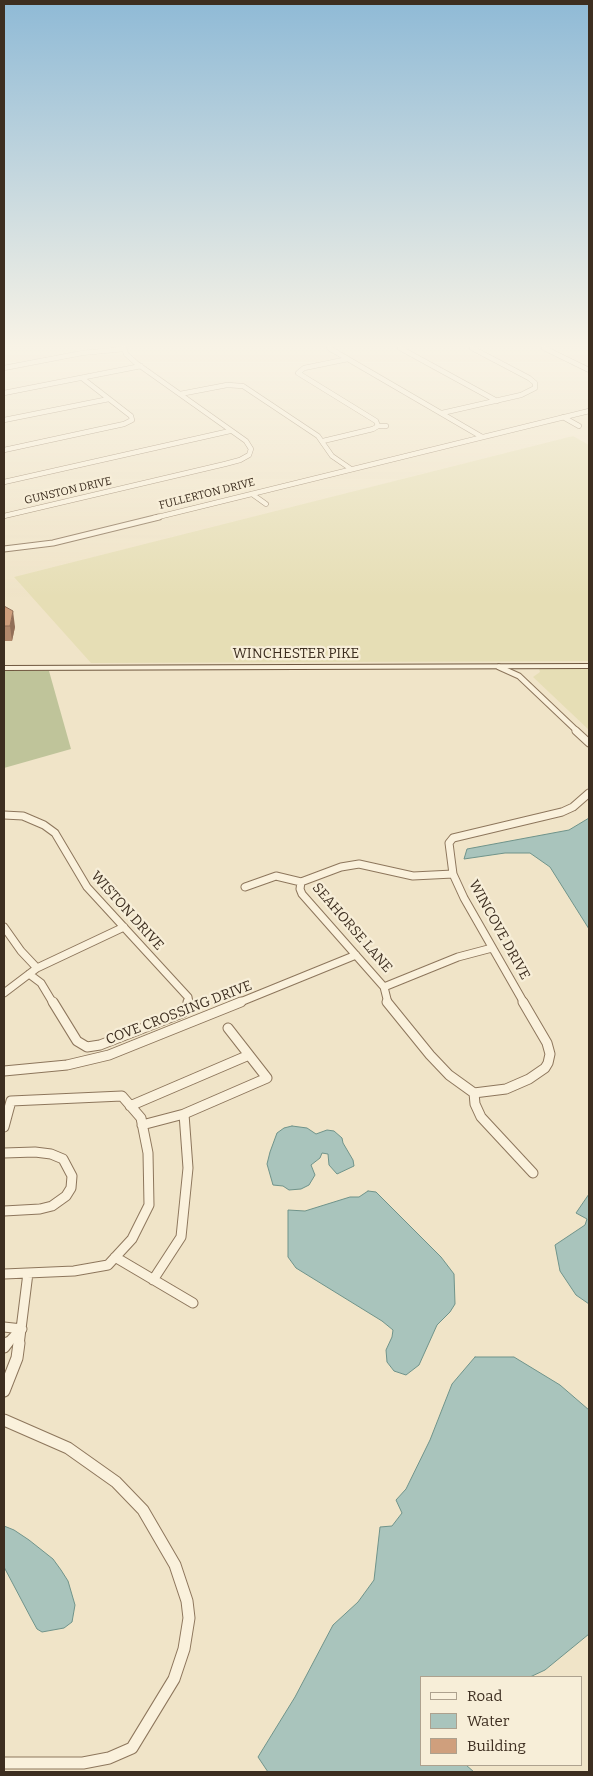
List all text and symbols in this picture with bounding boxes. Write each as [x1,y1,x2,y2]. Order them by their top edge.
street label: GUNSTON DRIVE [23,475,113,507]
street label: FULLERTON DRIVE [158,476,256,512]
street label: WINCHESTER PIKE [233,646,359,662]
street label: WISTON DRIVE [87,868,167,954]
street label: WINCOVE DRIVE [465,877,533,983]
street label: SEAHORSE LANE [308,880,396,976]
street label: COVE CROSSING DRIVE [104,977,254,1049]
legend [420,1676,583,1766]
text: Road [467,1687,502,1705]
text: Water [467,1712,509,1730]
text: Building [467,1737,526,1755]

